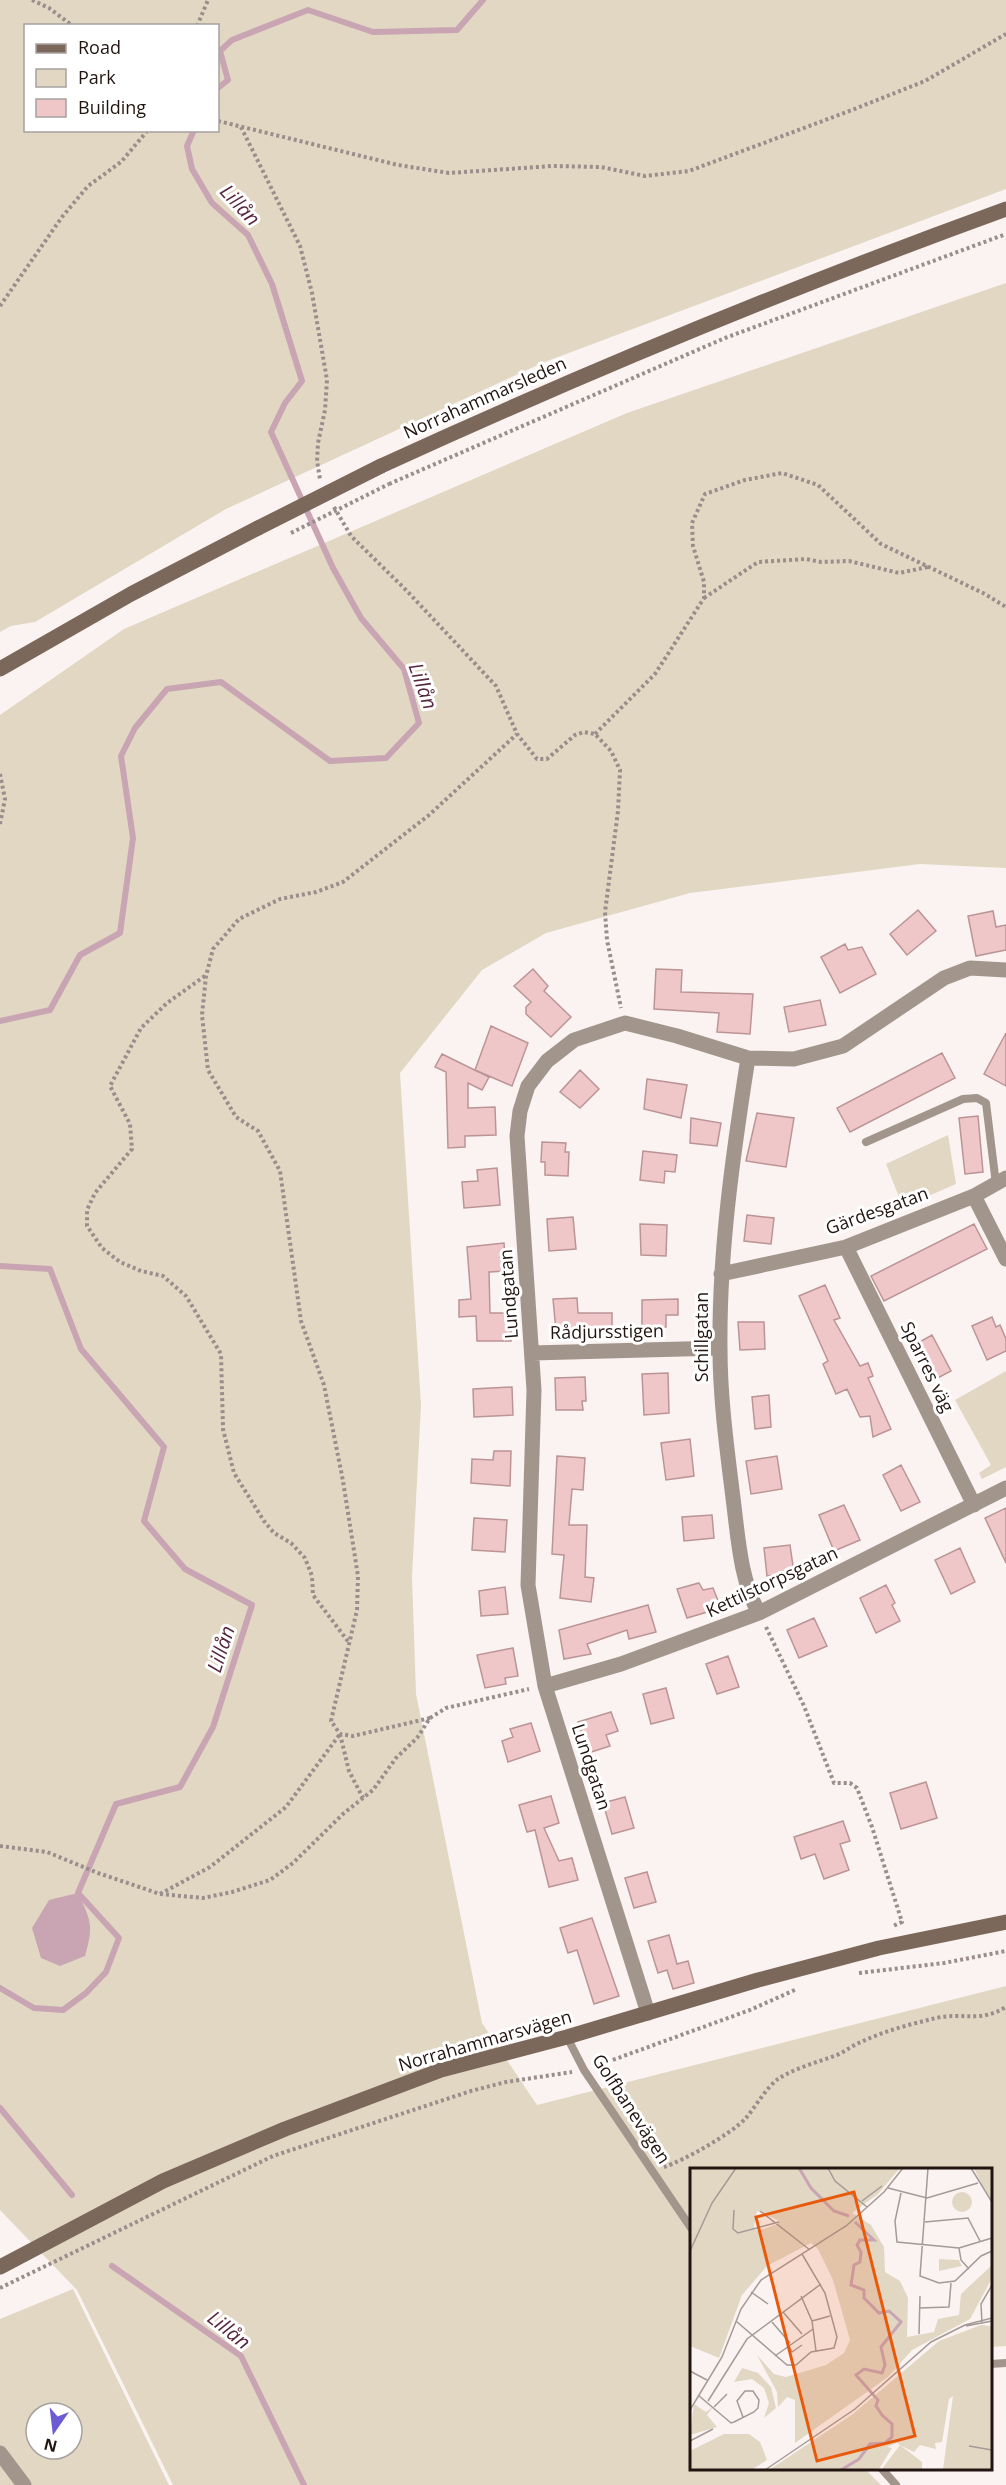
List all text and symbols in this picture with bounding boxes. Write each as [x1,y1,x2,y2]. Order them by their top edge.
legend [24,24,219,132]
text: Road [78,35,121,59]
text: Park [78,65,116,89]
text: Building [78,95,146,119]
water label: Lillån [214,178,266,231]
street label: Norrahammarsleden [399,350,570,444]
water label: Lillån [403,659,444,713]
street label: Gärdesgatan [822,1180,931,1240]
street label: Lundgatan [493,1248,523,1340]
street label: Schillgatan [689,1292,713,1382]
street label: Sparres väg [896,1317,960,1416]
street label: Rådjursstigen [550,1318,664,1344]
street label: Kettilstorpsgatan [702,1540,841,1622]
water label: Lillån [200,1622,241,1676]
street label: Lundgatan [567,1720,617,1813]
street label: Norrahammarsvägen [395,2004,574,2076]
street label: Golfbanevägen [587,2049,676,2168]
inset map [690,2168,991,2470]
water label: Lillån [202,2304,256,2355]
north arrow [24,2401,84,2461]
text: N [41,2433,59,2458]

